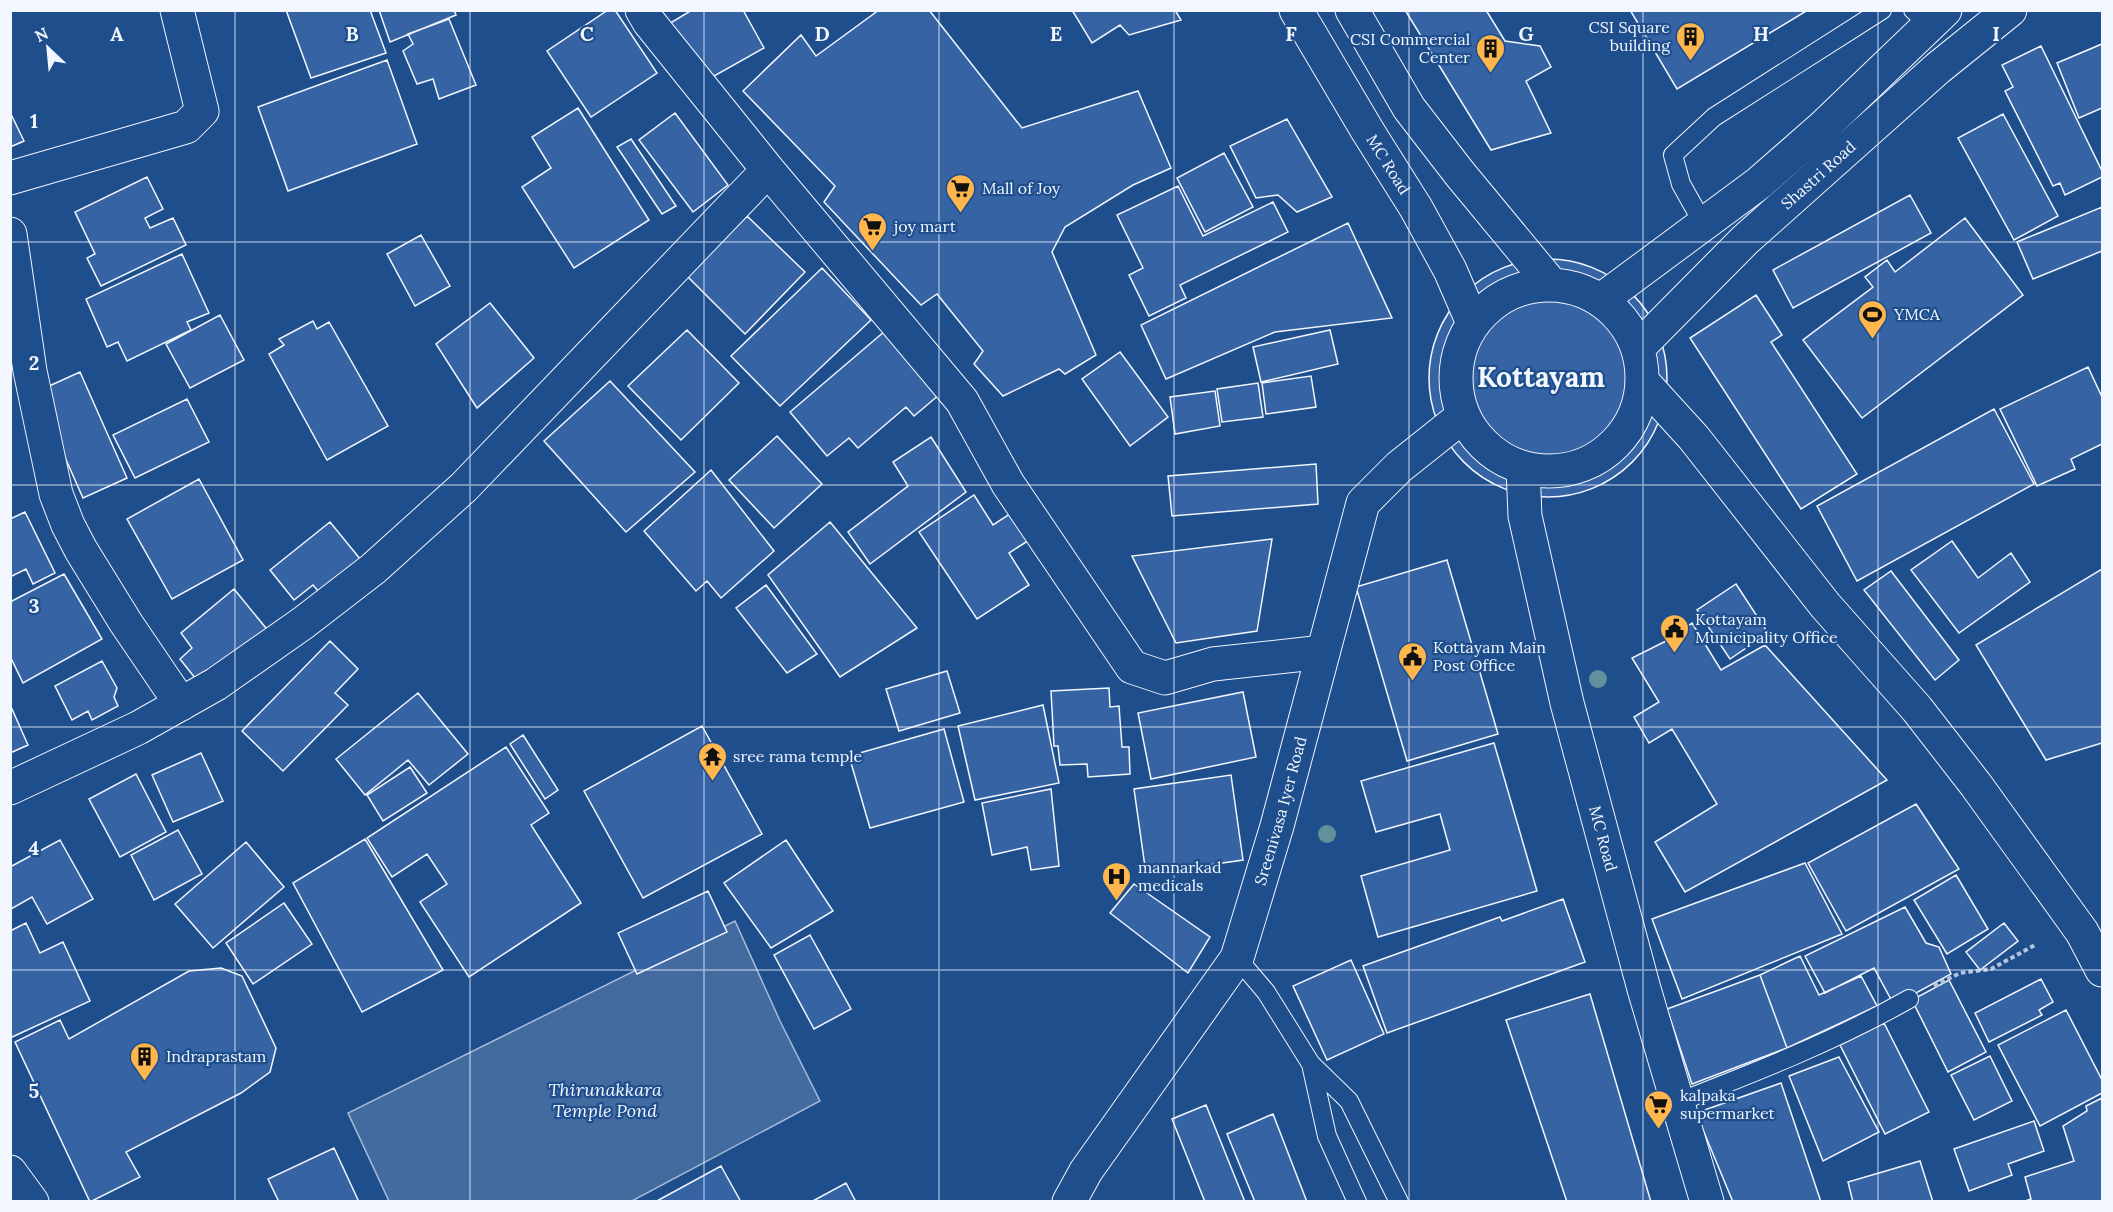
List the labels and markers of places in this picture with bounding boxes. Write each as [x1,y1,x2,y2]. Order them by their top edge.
place label: CSI Square building [1589,17,1671,55]
building icon: CSI Square building [1675,20,1707,62]
place label: CSI Commercial Center [1350,29,1470,67]
building icon: CSI Commercial Center [1475,32,1507,74]
supermarket icon: Mall of Joy [945,172,977,214]
place label: Mall of Joy [982,178,1061,198]
supermarket icon: joy mart [857,210,889,252]
place label: joy mart [892,216,957,236]
sports icon: YMCA [1857,298,1889,340]
place label: YMCA [1893,304,1941,324]
place label: Kottayam Municipality Office [1695,609,1838,647]
public building icon: Kottayam Municipality Office [1658,612,1690,654]
place label: Kottayam Main Post Office [1433,637,1546,675]
public building icon: Kottayam Main Post Office [1396,640,1428,682]
temple icon: sree rama temple [696,740,728,782]
place label: sree rama temple [733,746,863,766]
place label: mannarkad medicals [1138,857,1222,895]
hospital icon: mannarkad medicals [1101,860,1133,902]
building icon: Indraprastam [129,1040,161,1082]
place label: Indraprastam [166,1046,266,1066]
place label: kalpaka supermarket [1680,1085,1776,1123]
supermarket icon: kalpaka supermarket [1643,1088,1675,1130]

